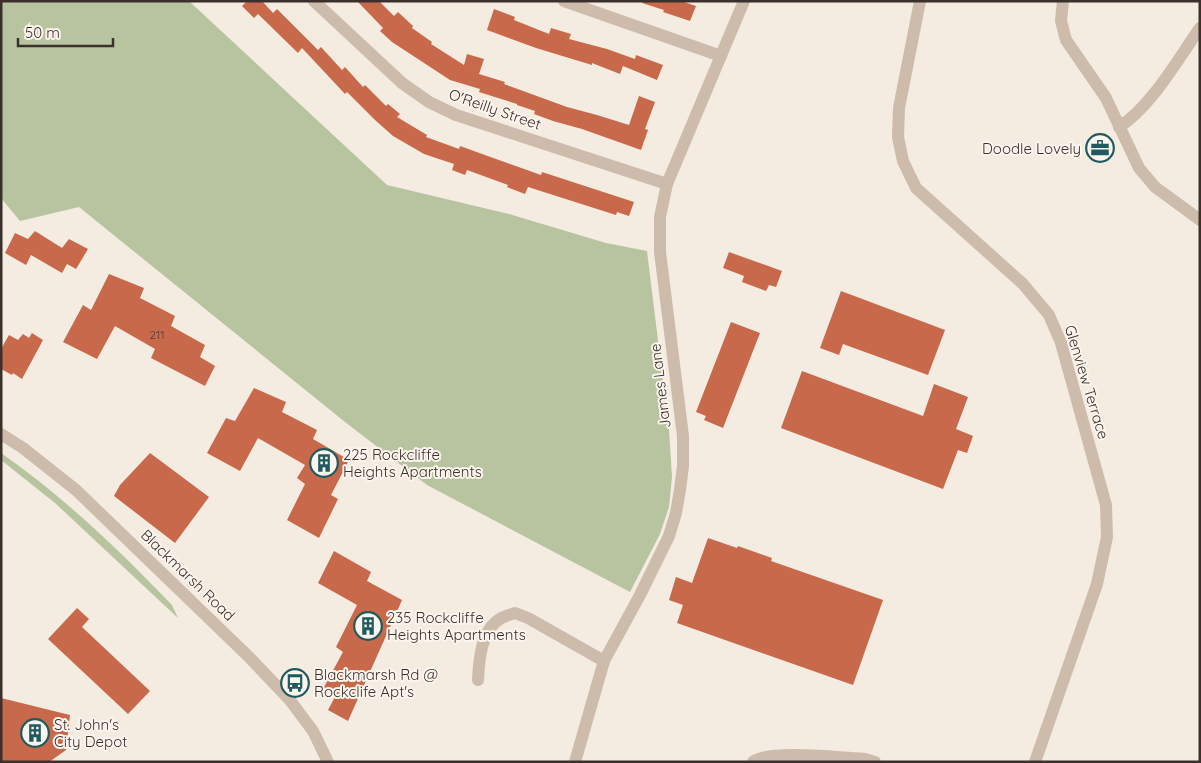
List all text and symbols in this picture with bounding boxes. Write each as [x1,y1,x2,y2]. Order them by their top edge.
scale bar [18,15,112,47]
text: 50 m [25,23,60,42]
street label: O'Reilly Street [446,84,544,134]
office icon: Doodle Lovely [1085,133,1115,163]
place label: Doodle Lovely [982,139,1081,158]
street label: Glenview Terrace [1061,323,1113,441]
house number: 211 [149,327,165,342]
street label: James Lane [645,343,675,429]
place label: 225 Rockcliffe Heights Apartments [343,445,482,481]
building icon: 225 Rockcliffe Heights Apartments [309,448,339,478]
street label: Blackmarsh Road [137,525,239,625]
place label: 235 Rockcliffe Heights Apartments [387,608,526,644]
building icon: 235 Rockcliffe Heights Apartments [353,611,383,641]
place label: Blackmarsh Rd @ Rockclife Apt's [314,665,438,701]
bus stop icon: Blackmarsh Rd @ Rockclife Apt's [280,668,310,698]
place label: St. John's City Depot [54,715,127,751]
building icon: St. John's City Depot [20,718,50,748]

